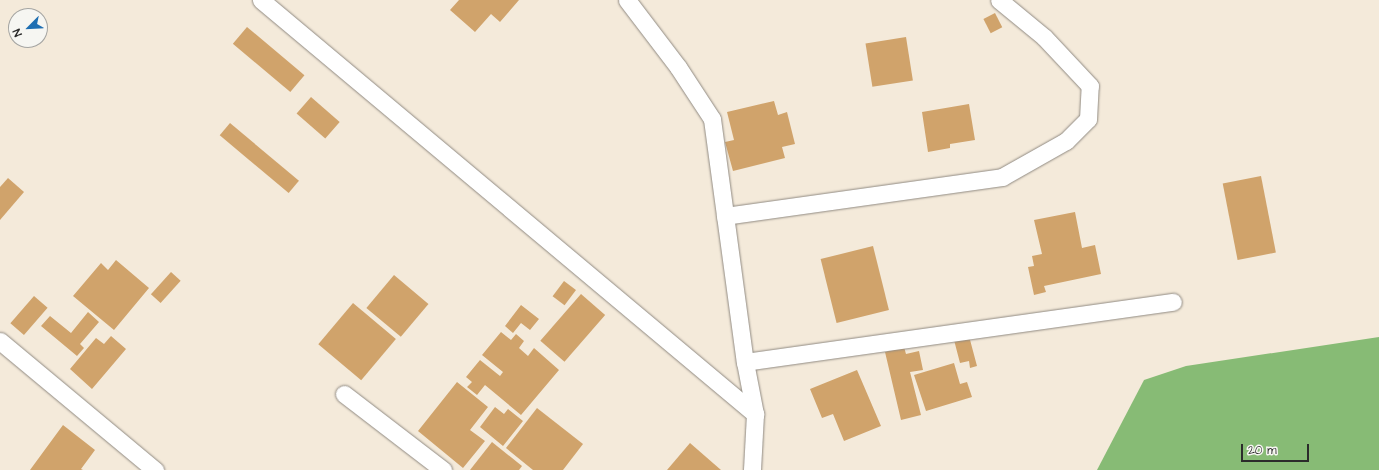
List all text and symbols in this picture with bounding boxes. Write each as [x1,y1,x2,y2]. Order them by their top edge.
north arrow [8,8,48,48]
text: N [9,26,26,39]
scale bar [1243,436,1311,462]
text: 20 m [1248,442,1277,459]

